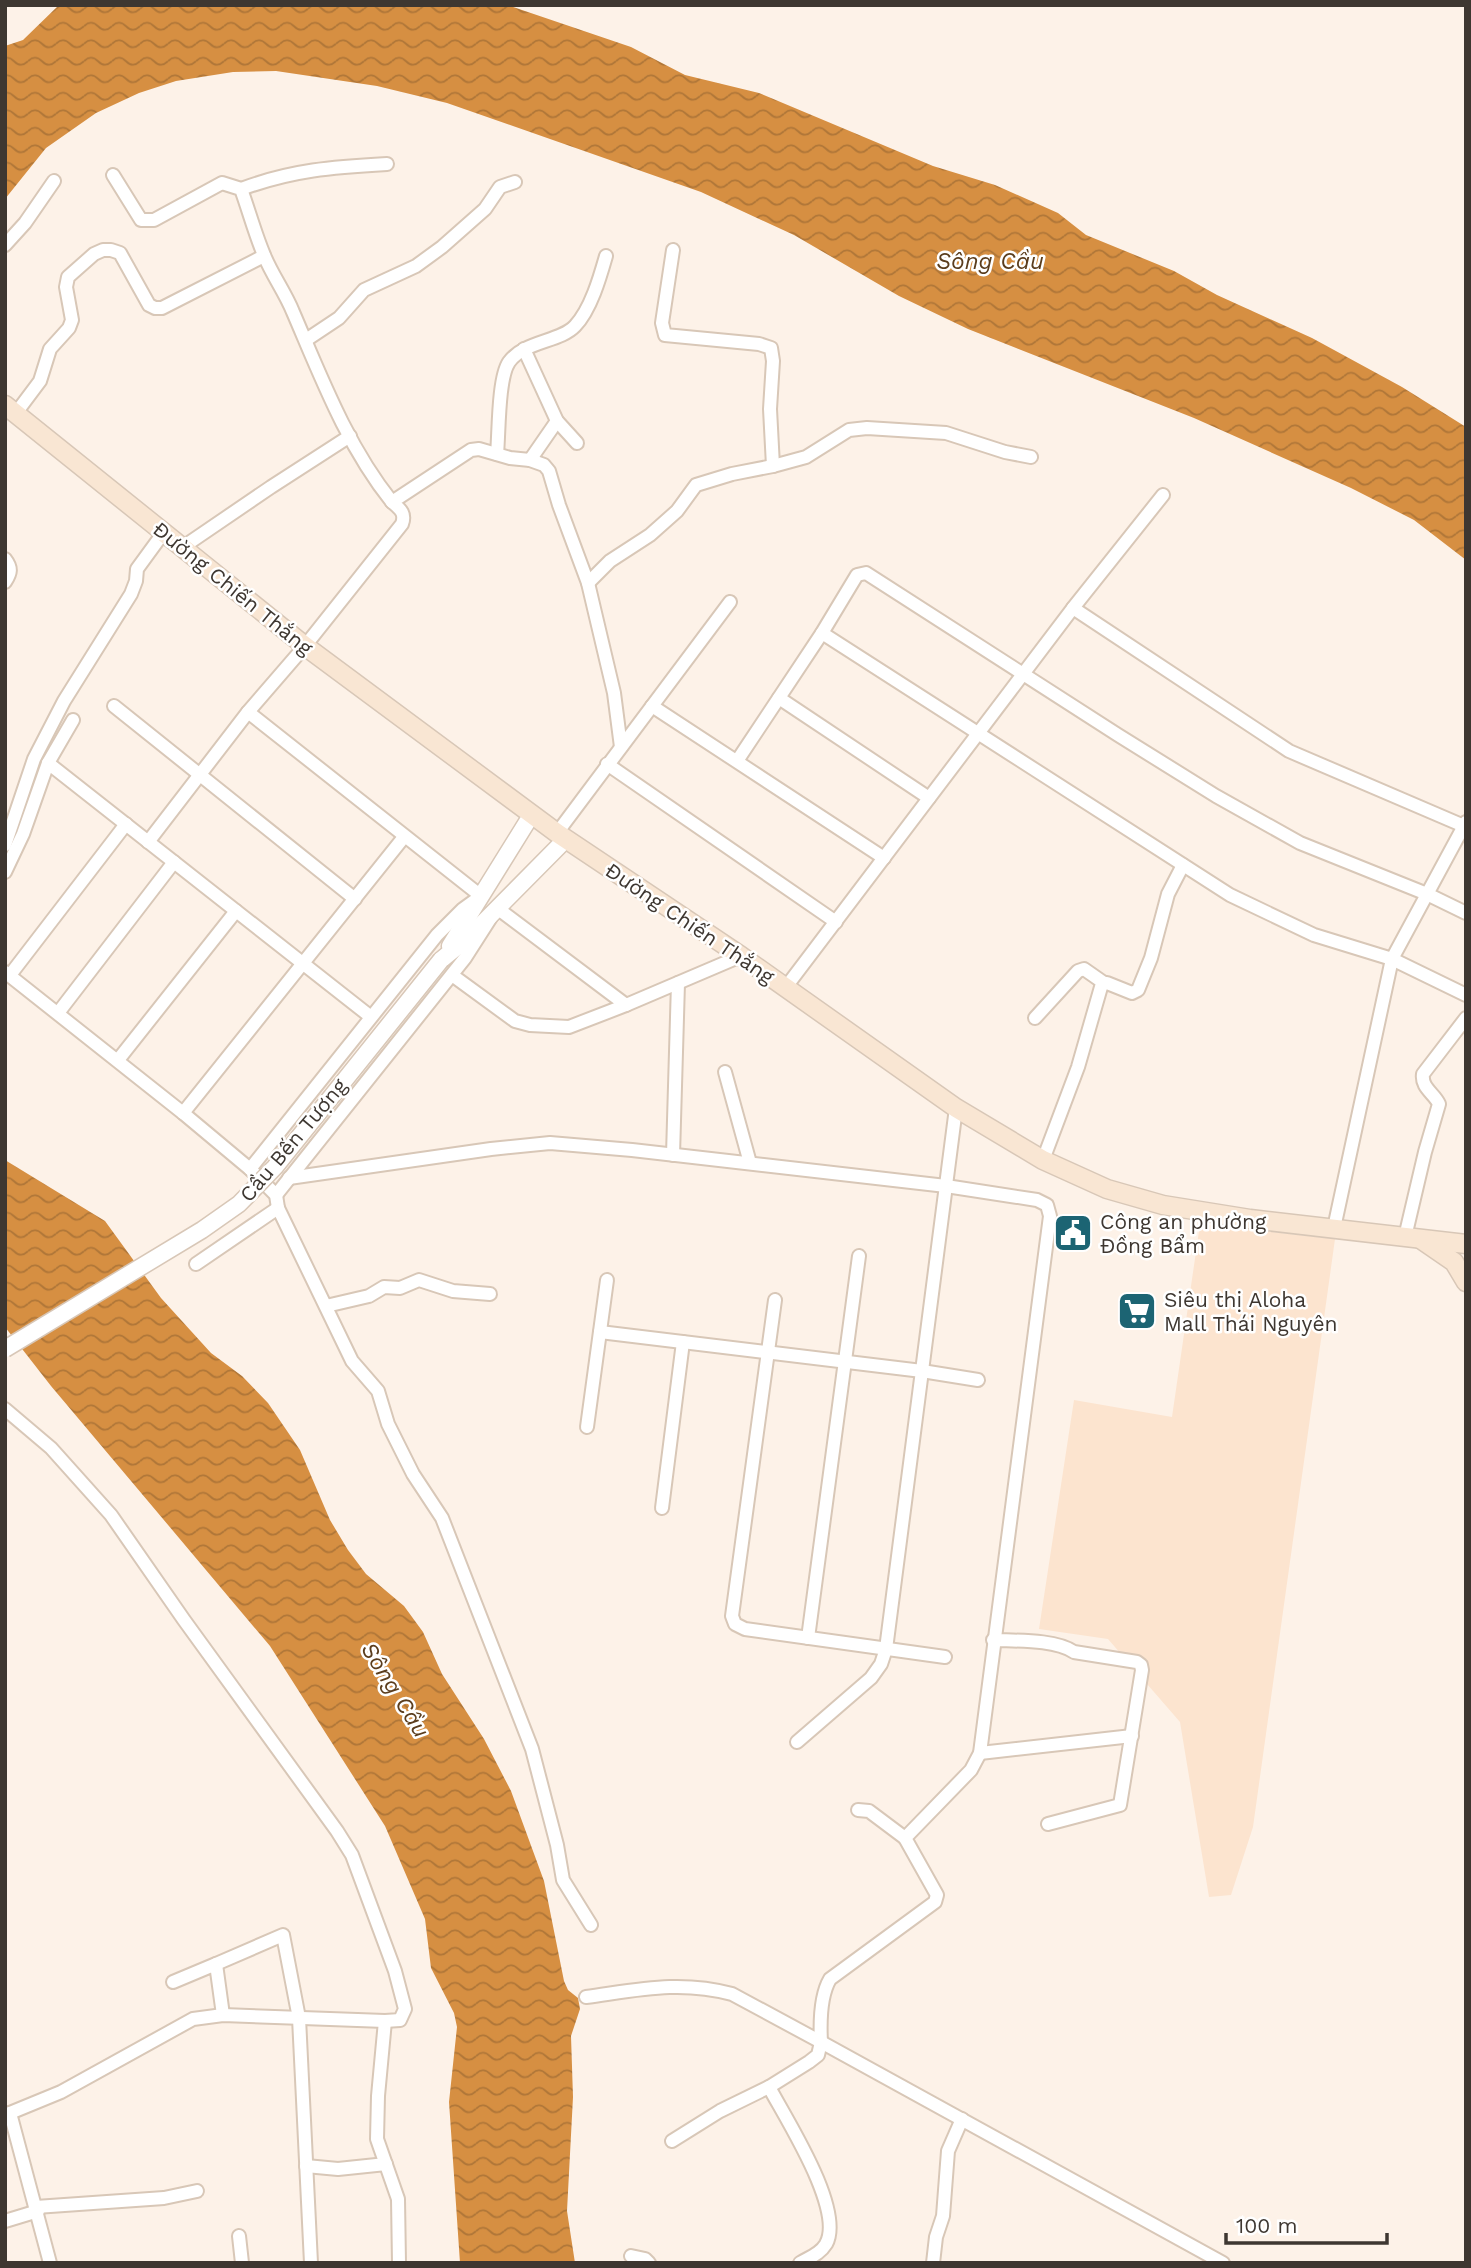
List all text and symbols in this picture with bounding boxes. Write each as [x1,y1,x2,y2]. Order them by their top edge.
water label: Sông Cầu [936,248,1044,275]
street label: Đường Chiến Thắng [148,516,319,661]
street label: Đường Chiến Thắng [601,857,780,989]
street label: Cầu Bến Tượng [234,1073,352,1207]
place label: Công an phường Đồng Bẩm [1100,1209,1267,1258]
public building icon: Công an phường Đồng Bẩm [1052,1212,1094,1254]
place label: Siêu thị Aloha Mall Thái Nguyên [1164,1287,1338,1336]
supermarket icon: Siêu thị Aloha Mall Thái Nguyên [1116,1290,1158,1332]
water label: Sông Cầu [355,1637,435,1743]
scale bar [1226,2202,1387,2246]
text: 100 m [1236,2213,1298,2238]

